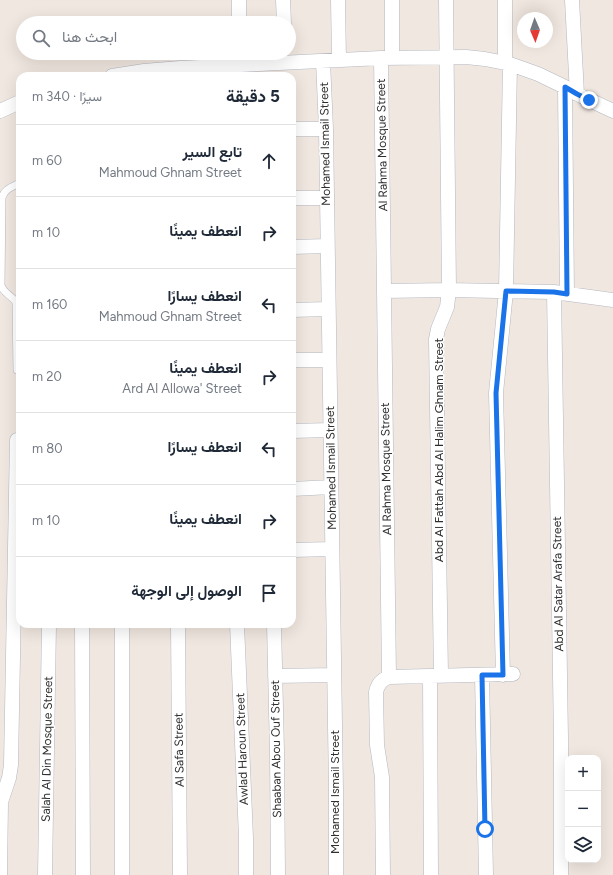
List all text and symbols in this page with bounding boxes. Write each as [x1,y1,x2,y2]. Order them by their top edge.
north arrow [517,12,553,48]
search box [16,16,296,60]
icon: search [30,27,52,49]
text: ابحث هنا [62,28,117,46]
street label: Al Rahma Mosque Street [374,78,390,212]
street label: Mohamed Ismail Street [317,82,333,206]
text: 5 دقيقة [226,86,280,106]
text: سيرًا · 340 m [32,89,102,104]
route end [580,91,598,109]
text: تابع السير [182,143,242,161]
icon: ahead [258,150,280,172]
text: 60 m [32,153,62,168]
text: Mahmoud Ghnam Street [99,165,242,180]
text: انعطف يمينًا [169,222,242,240]
icon: right [258,222,280,244]
text: 10 m [32,225,60,240]
text: انعطف يسارًا [167,287,242,305]
icon: left [258,294,280,316]
text: 160 m [32,297,67,312]
text: Mahmoud Ghnam Street [99,309,242,324]
street label: Abd Al Fattah Abd Al Halim Ghnam Street [432,337,446,562]
text: انعطف يمينًا [169,359,242,377]
icon: right [258,366,280,388]
text: 20 m [32,369,62,384]
text: Ard Al Allowa' Street [122,381,242,396]
street label: Al Rahma Mosque Street [378,402,394,536]
street label: Mohamed Ismail Street [323,406,339,530]
text: انعطف يسارًا [167,438,242,456]
icon: left [258,438,280,460]
text: 80 m [32,441,63,456]
text: انعطف يمينًا [169,510,242,528]
icon: right [258,510,280,532]
text: 10 m [32,513,60,528]
street label: Abd Al Satar Arafa Street [550,516,566,652]
text: الوصول إلى الوجهة [131,582,242,600]
icon: arrive [258,582,280,604]
street label: Salah Al Din Mosque Street [39,676,55,822]
street label: Shaaban Abou Ouf Street [268,679,284,818]
street label: Awlad Haroun Street [233,692,251,805]
street label: Al Safa Street [171,712,187,787]
street label: Mohamed Ismail Street [328,730,342,854]
map controls [565,755,601,863]
button: + [565,755,601,791]
button: − [565,791,601,827]
route start [476,820,494,838]
button: layers [565,827,601,863]

